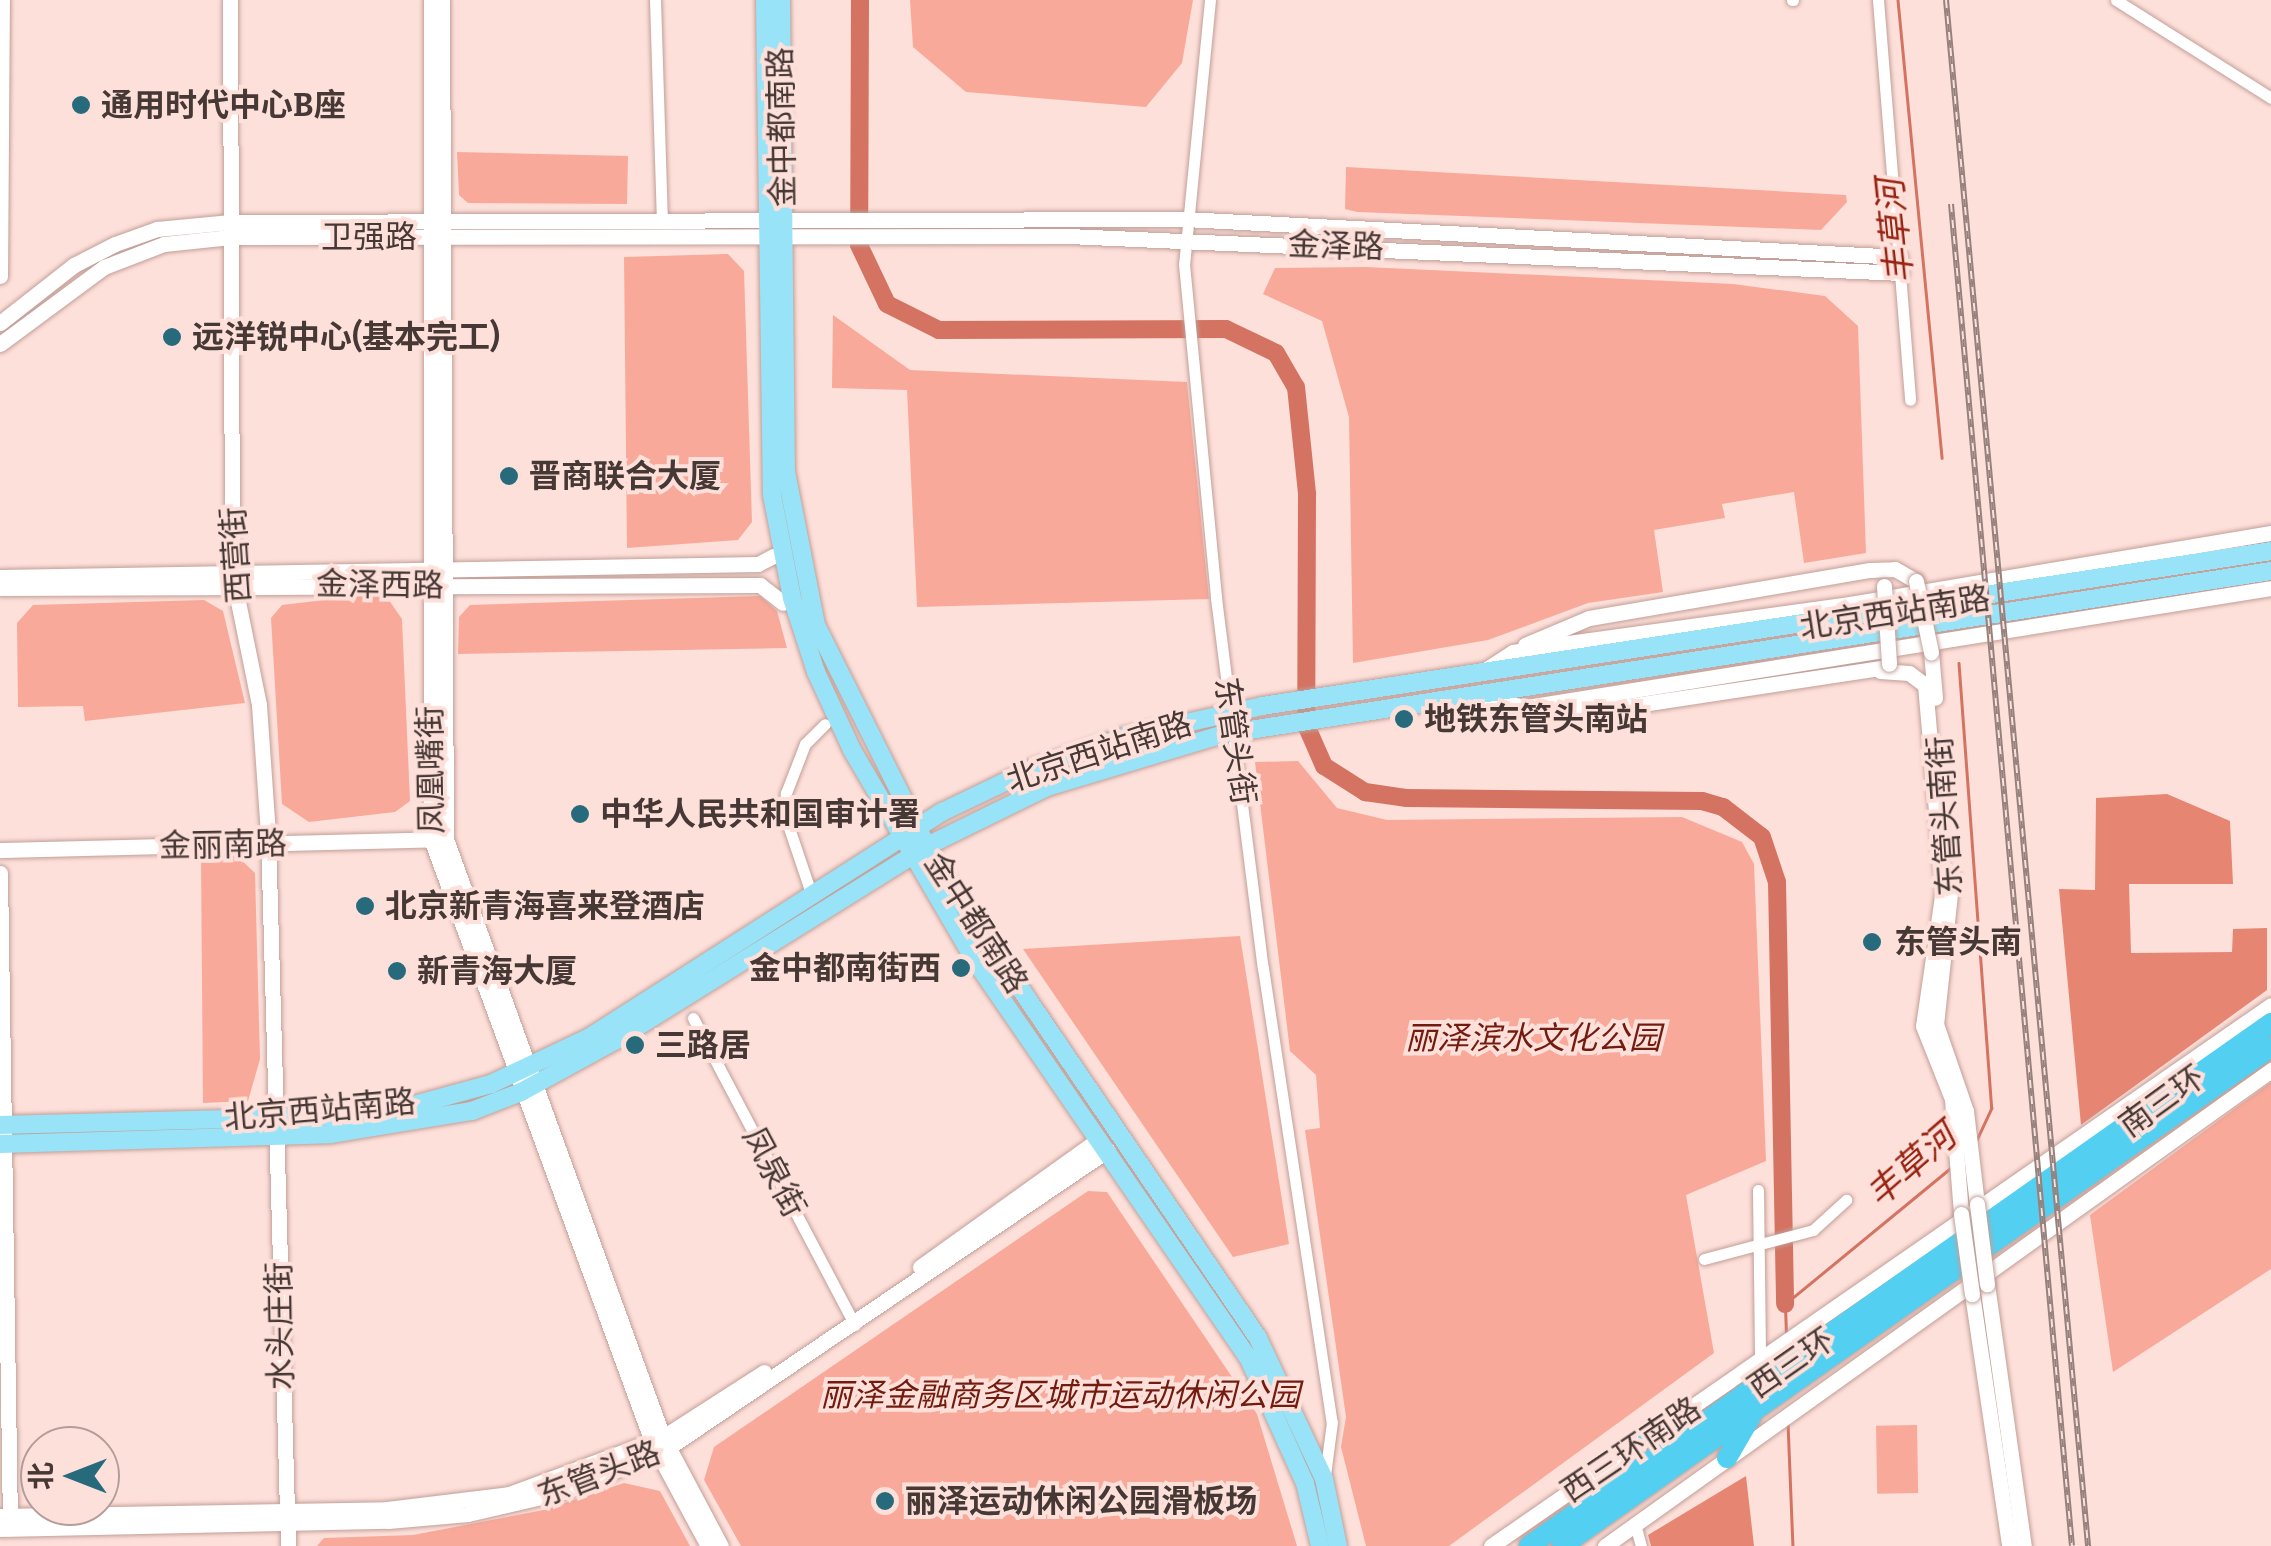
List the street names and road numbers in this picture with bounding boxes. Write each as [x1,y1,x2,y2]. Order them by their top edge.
street label: 金中都南路 [761,47,803,207]
street label: 卫强路 [321,218,417,256]
street label: 金泽路 [1287,225,1385,267]
street label: 西营街 [213,506,259,604]
street label: 金泽西路 [316,565,444,605]
street label: 北京西站南路 [1797,579,1993,647]
street label: 东管头街 [1207,675,1263,807]
street label: 北京西站南路 [1002,704,1196,800]
street label: 凤凰嘴街 [411,706,451,834]
street label: 东管头南街 [1920,735,1970,897]
street label: 金丽南路 [159,825,287,865]
street label: 金中都南路 [916,845,1036,1001]
street label: 南三环 [2112,1057,2212,1145]
street label: 北京西站南路 [223,1083,417,1137]
street label: 凤泉街 [735,1121,813,1223]
street label: 水头庄街 [260,1262,300,1390]
street label: 西三环 [1741,1320,1841,1406]
street label: 西三环南路 [1554,1389,1708,1511]
street label: 东管头路 [532,1433,666,1515]

